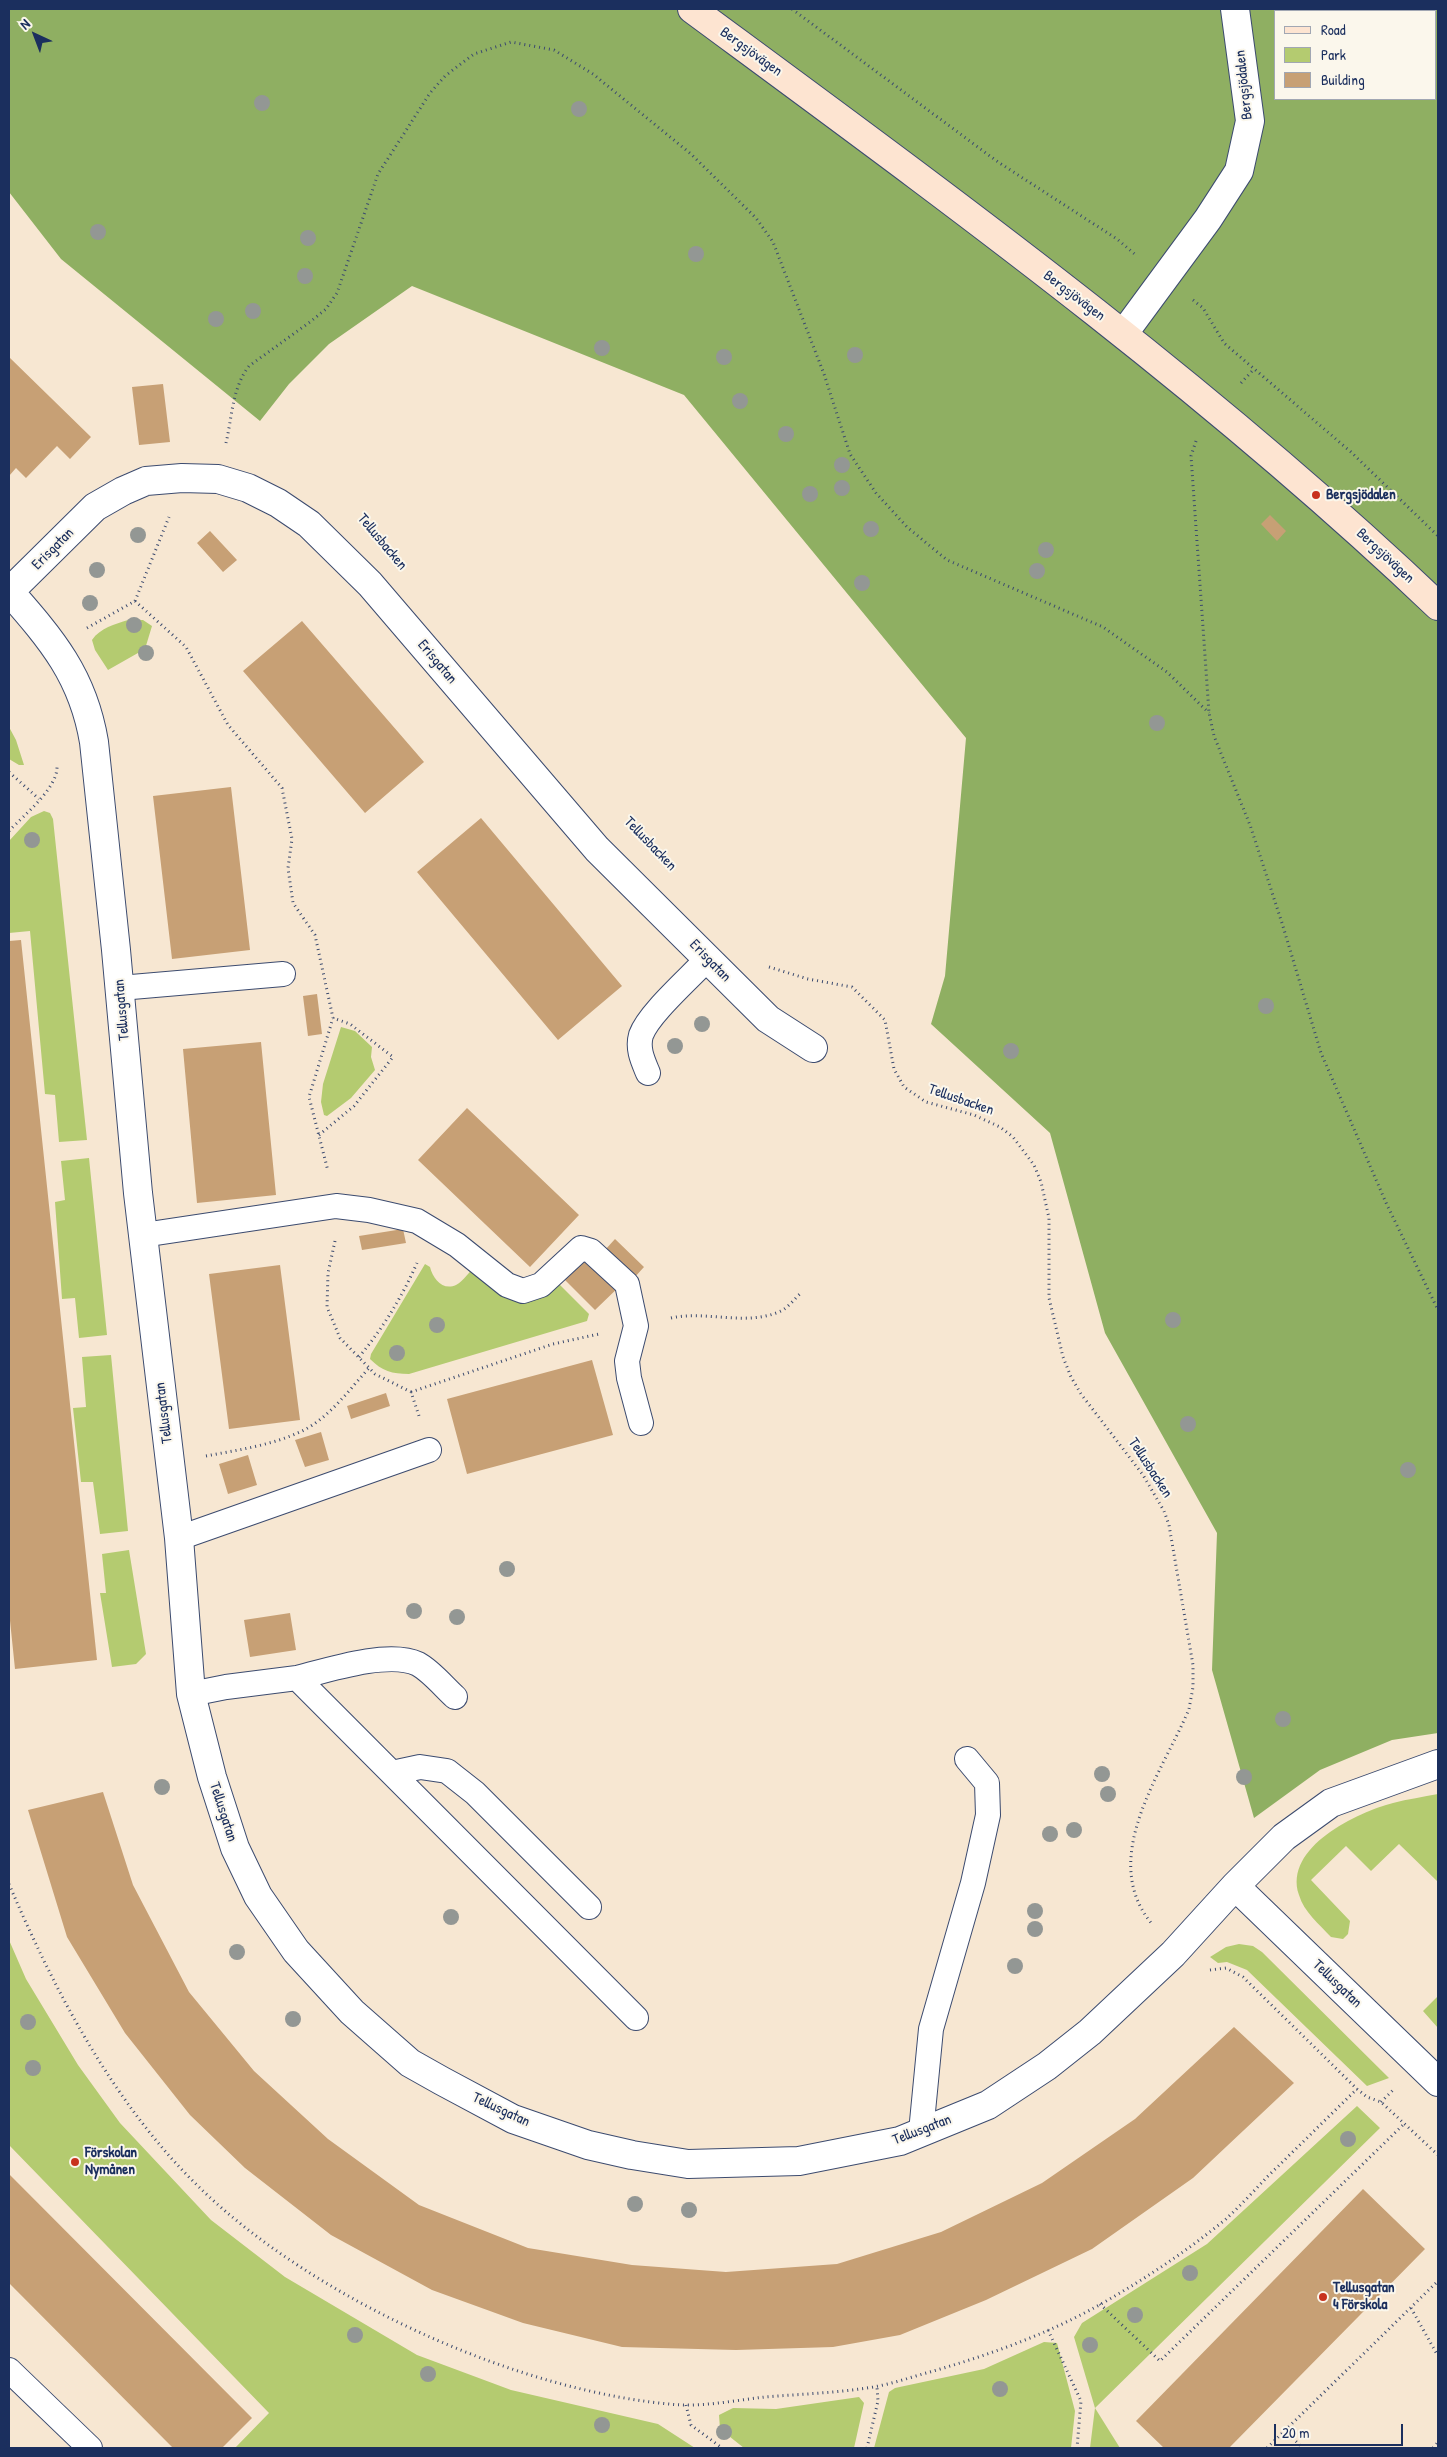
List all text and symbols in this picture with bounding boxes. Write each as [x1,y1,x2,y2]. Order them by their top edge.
north arrow [10,10,60,60]
legend [1274,10,1437,100]
text: N [15,14,34,33]
text: Road [1321,19,1346,40]
street label: Bergsjövägen [716,23,786,81]
text: Park [1321,44,1346,65]
street label: Bergsjödalen [1231,49,1257,121]
text: Building [1321,69,1365,90]
street label: Bergsjövägen [1040,267,1108,325]
place label: Bergsjödalen [1326,486,1396,504]
marker: Bergsjödalen [1310,489,1322,501]
street label: Tellusbacken [353,510,411,574]
street label: Erisgatan [28,524,78,574]
street label: Bergsjövägen [1352,525,1418,587]
street label: Erisgatan [413,636,461,688]
street label: Tellusbacken [620,813,680,875]
street label: Erisgatan [685,936,735,986]
street label: Tellusgatan [110,979,134,1041]
street label: Tellusbacken [926,1080,996,1120]
street label: Tellusgatan [151,1381,177,1445]
street label: Tellusbacken [1124,1435,1176,1501]
street label: Tellusgatan [205,1780,241,1844]
street label: Tellusgatan [1309,1956,1365,2012]
street label: Tellusgatan [469,2089,533,2131]
street label: Tellusgatan [890,2111,954,2149]
place label: Förskolan Nymånen [85,2144,137,2179]
marker: Förskolan Nymånen [69,2156,81,2168]
place label: Tellusgatan 4 Förskola [1333,2279,1395,2314]
marker: Tellusgatan 4 Förskola [1317,2291,1329,2303]
scale bar [1277,2414,1406,2446]
text: 20 m [1282,2422,1309,2443]

